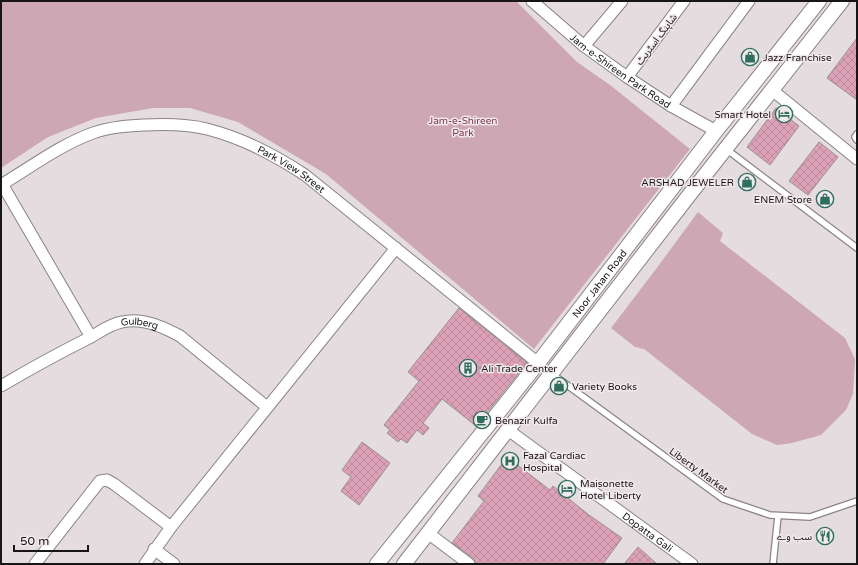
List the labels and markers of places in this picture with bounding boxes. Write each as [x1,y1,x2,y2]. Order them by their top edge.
shop icon: Jazz Franchise [740,47,760,67]
place label: Jazz Franchise [763,52,832,64]
hotel icon: Smart Hotel [774,104,794,124]
place label: Smart Hotel [715,109,771,121]
shop icon: ARSHAD JEWELER [737,172,757,192]
place label: ARSHAD JEWELER [641,177,734,189]
shop icon: ENEM Store [815,189,835,209]
place label: ENEM Store [754,194,812,206]
building icon: Ali Trade Center [458,358,478,378]
place label: Ali Trade Center [481,363,557,375]
shop icon: Variety Books [549,376,569,396]
place label: Variety Books [572,381,637,393]
cafe icon: Benazir Kulfa [472,410,492,430]
place label: Benazir Kulfa [495,415,558,427]
place label: Fazal Cardiac Hospital [523,450,586,474]
hospital icon: Fazal Cardiac Hospital [500,451,520,471]
place label: Maisonette Hotel Liberty [580,478,642,502]
hotel icon: Maisonette Hotel Liberty [557,479,577,499]
restaurant icon: سب وے [815,526,835,546]
place label: سب وے [777,531,812,543]

